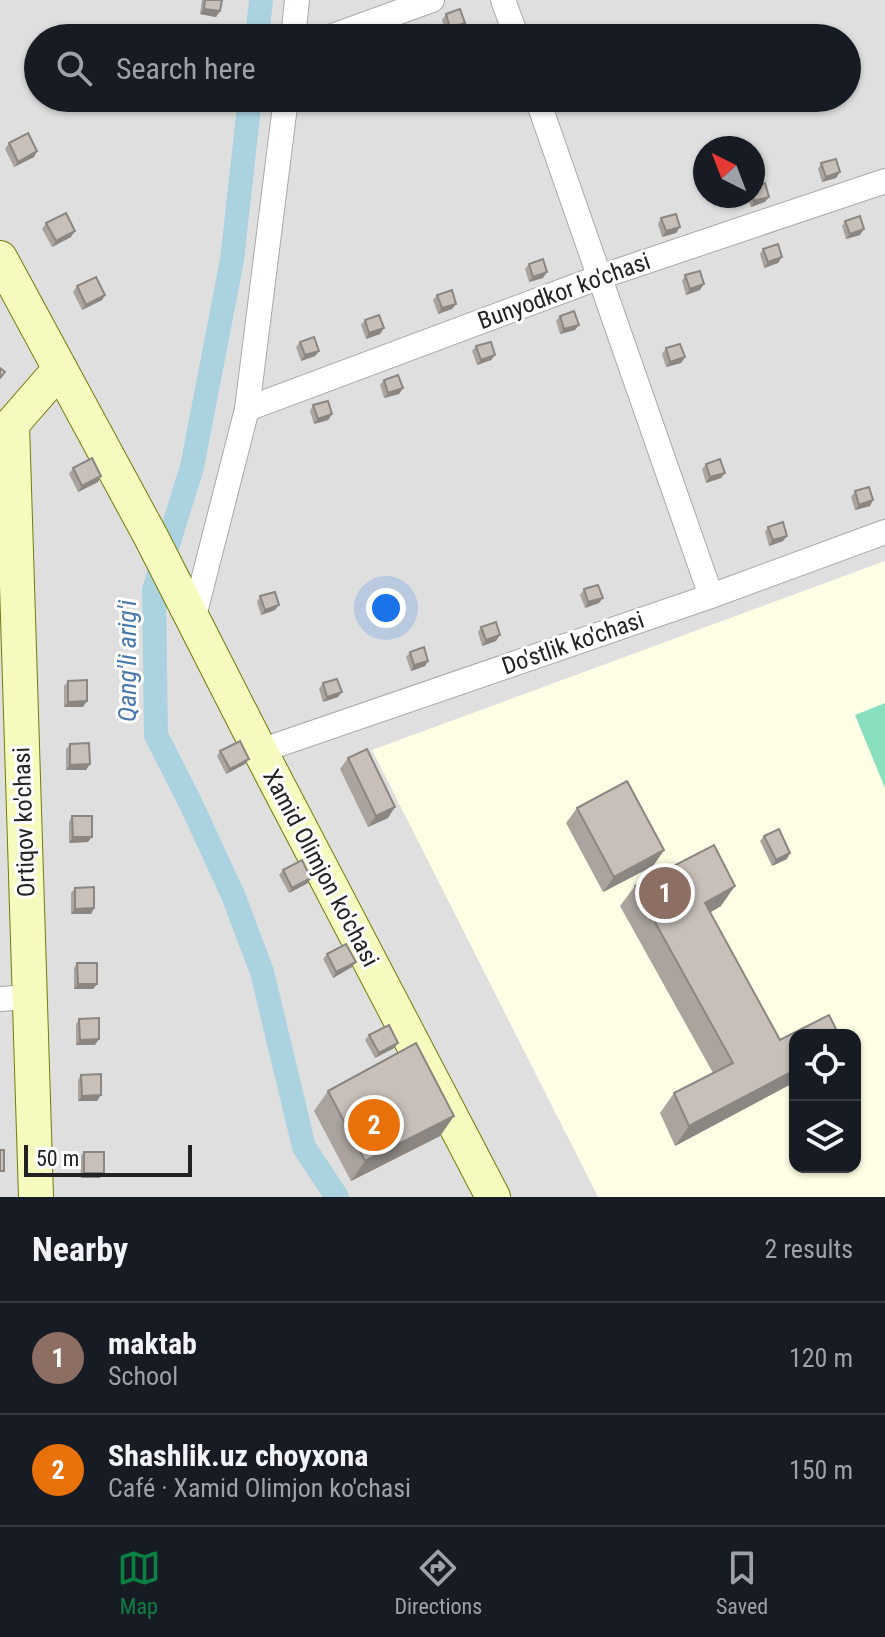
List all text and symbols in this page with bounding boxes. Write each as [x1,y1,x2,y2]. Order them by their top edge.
search box [24,24,861,112]
icon: search [52,46,96,90]
text: Search here [116,51,256,86]
north arrow [693,136,765,208]
street label: Bunyodkor ko'chasi [474,247,654,335]
your location [366,588,406,628]
water label: Qang'li arig'i [112,600,142,722]
street label: Do'stlik ko'chasi [498,606,648,680]
street label: Ortiqov ko'chasi [7,747,41,897]
street label: Xamid Olimjon ko'chasi [257,765,385,971]
pin: 1 [639,863,691,923]
map controls [789,1029,861,1173]
button: locate [789,1029,861,1101]
pin: 2 [348,1095,400,1155]
button: layers [789,1101,861,1173]
scale bar [24,1141,192,1177]
text: 50 m [36,1146,79,1171]
text: Nearby [32,1229,128,1269]
text: 2 results [764,1234,853,1264]
text: maktab [108,1326,197,1361]
text: 1 [51,1343,65,1373]
text: 120 m [789,1343,853,1373]
text: School [108,1361,178,1391]
text: Shashlik.uz choyxona [108,1438,368,1473]
text: 2 [51,1455,65,1485]
text: 150 m [789,1455,853,1485]
text: Café · Xamid Olimjon ko'chasi [108,1473,411,1503]
tab: Map [117,1546,161,1619]
tab: Directions [394,1546,482,1619]
tab: Saved [716,1546,768,1619]

